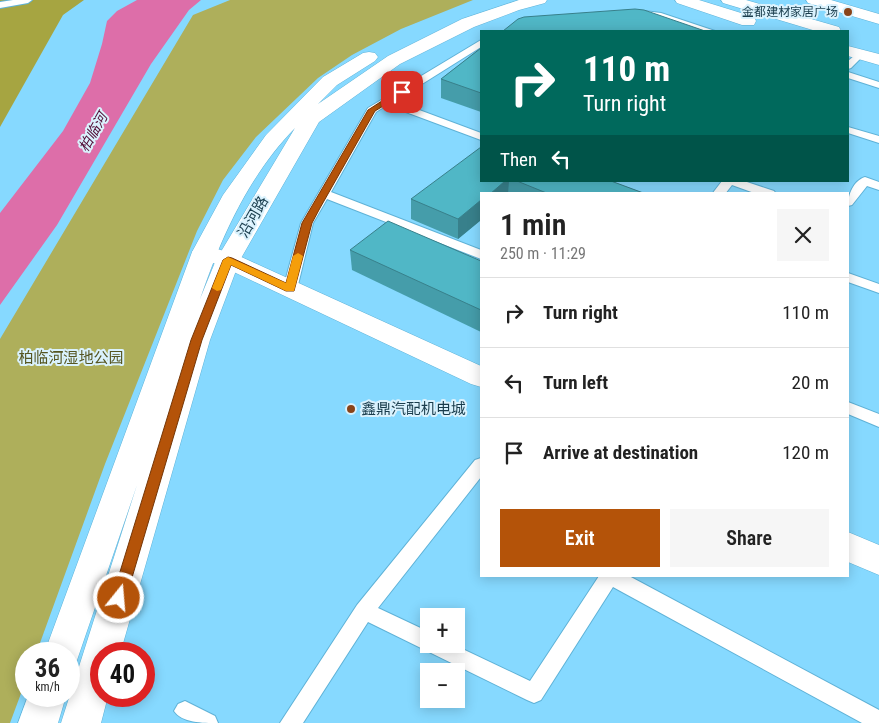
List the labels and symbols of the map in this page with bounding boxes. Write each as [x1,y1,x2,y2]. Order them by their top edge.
place label: 金都建材家居广场 [742,5,838,19]
marker: 金都建材家居广场 [842,6,854,18]
pin [381,71,423,113]
water label: 柏临河 [76,107,112,154]
street label: 沿河路 [234,193,272,241]
park label: 柏临河湿地公园 [18,349,124,367]
place label: 鑫鼎汽配机电城 [361,400,466,418]
marker: 鑫鼎汽配机电城 [345,403,357,415]
position arrow [92,571,144,623]
speed limit sign: 40 [90,642,155,707]

